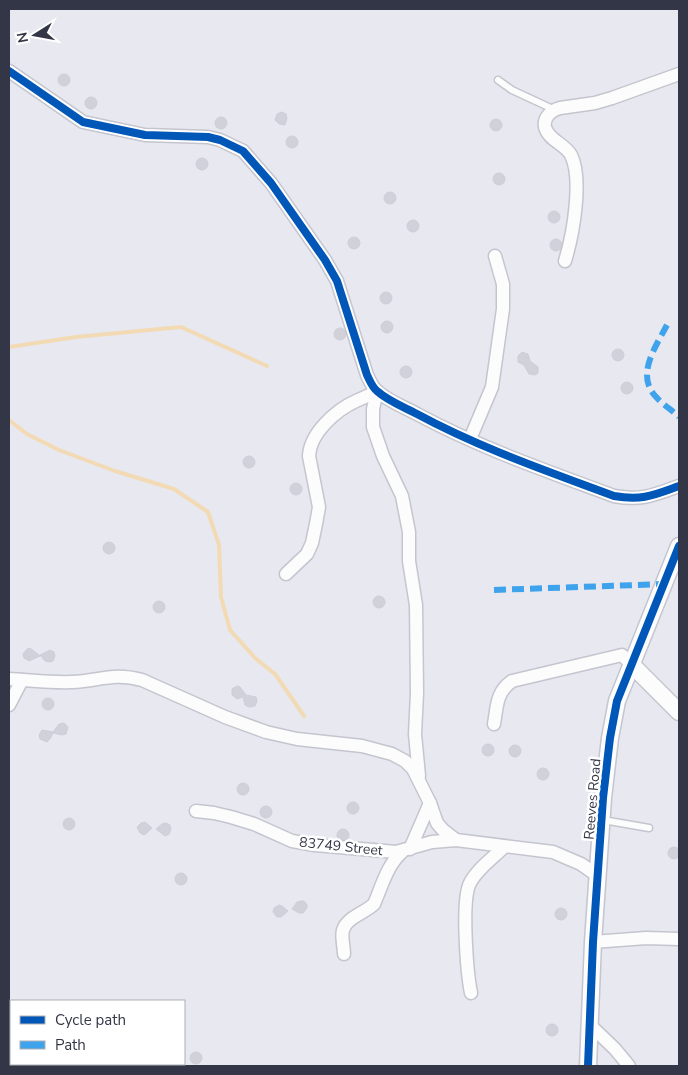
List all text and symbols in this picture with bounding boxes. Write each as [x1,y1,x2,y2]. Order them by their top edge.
north arrow [10,10,60,60]
text: N [12,30,33,44]
street label: Reeves Road [579,758,606,840]
street label: 83749 Street [298,833,384,860]
legend [10,1000,185,1065]
text: Cycle path [55,1010,126,1030]
text: Path [55,1035,86,1055]

